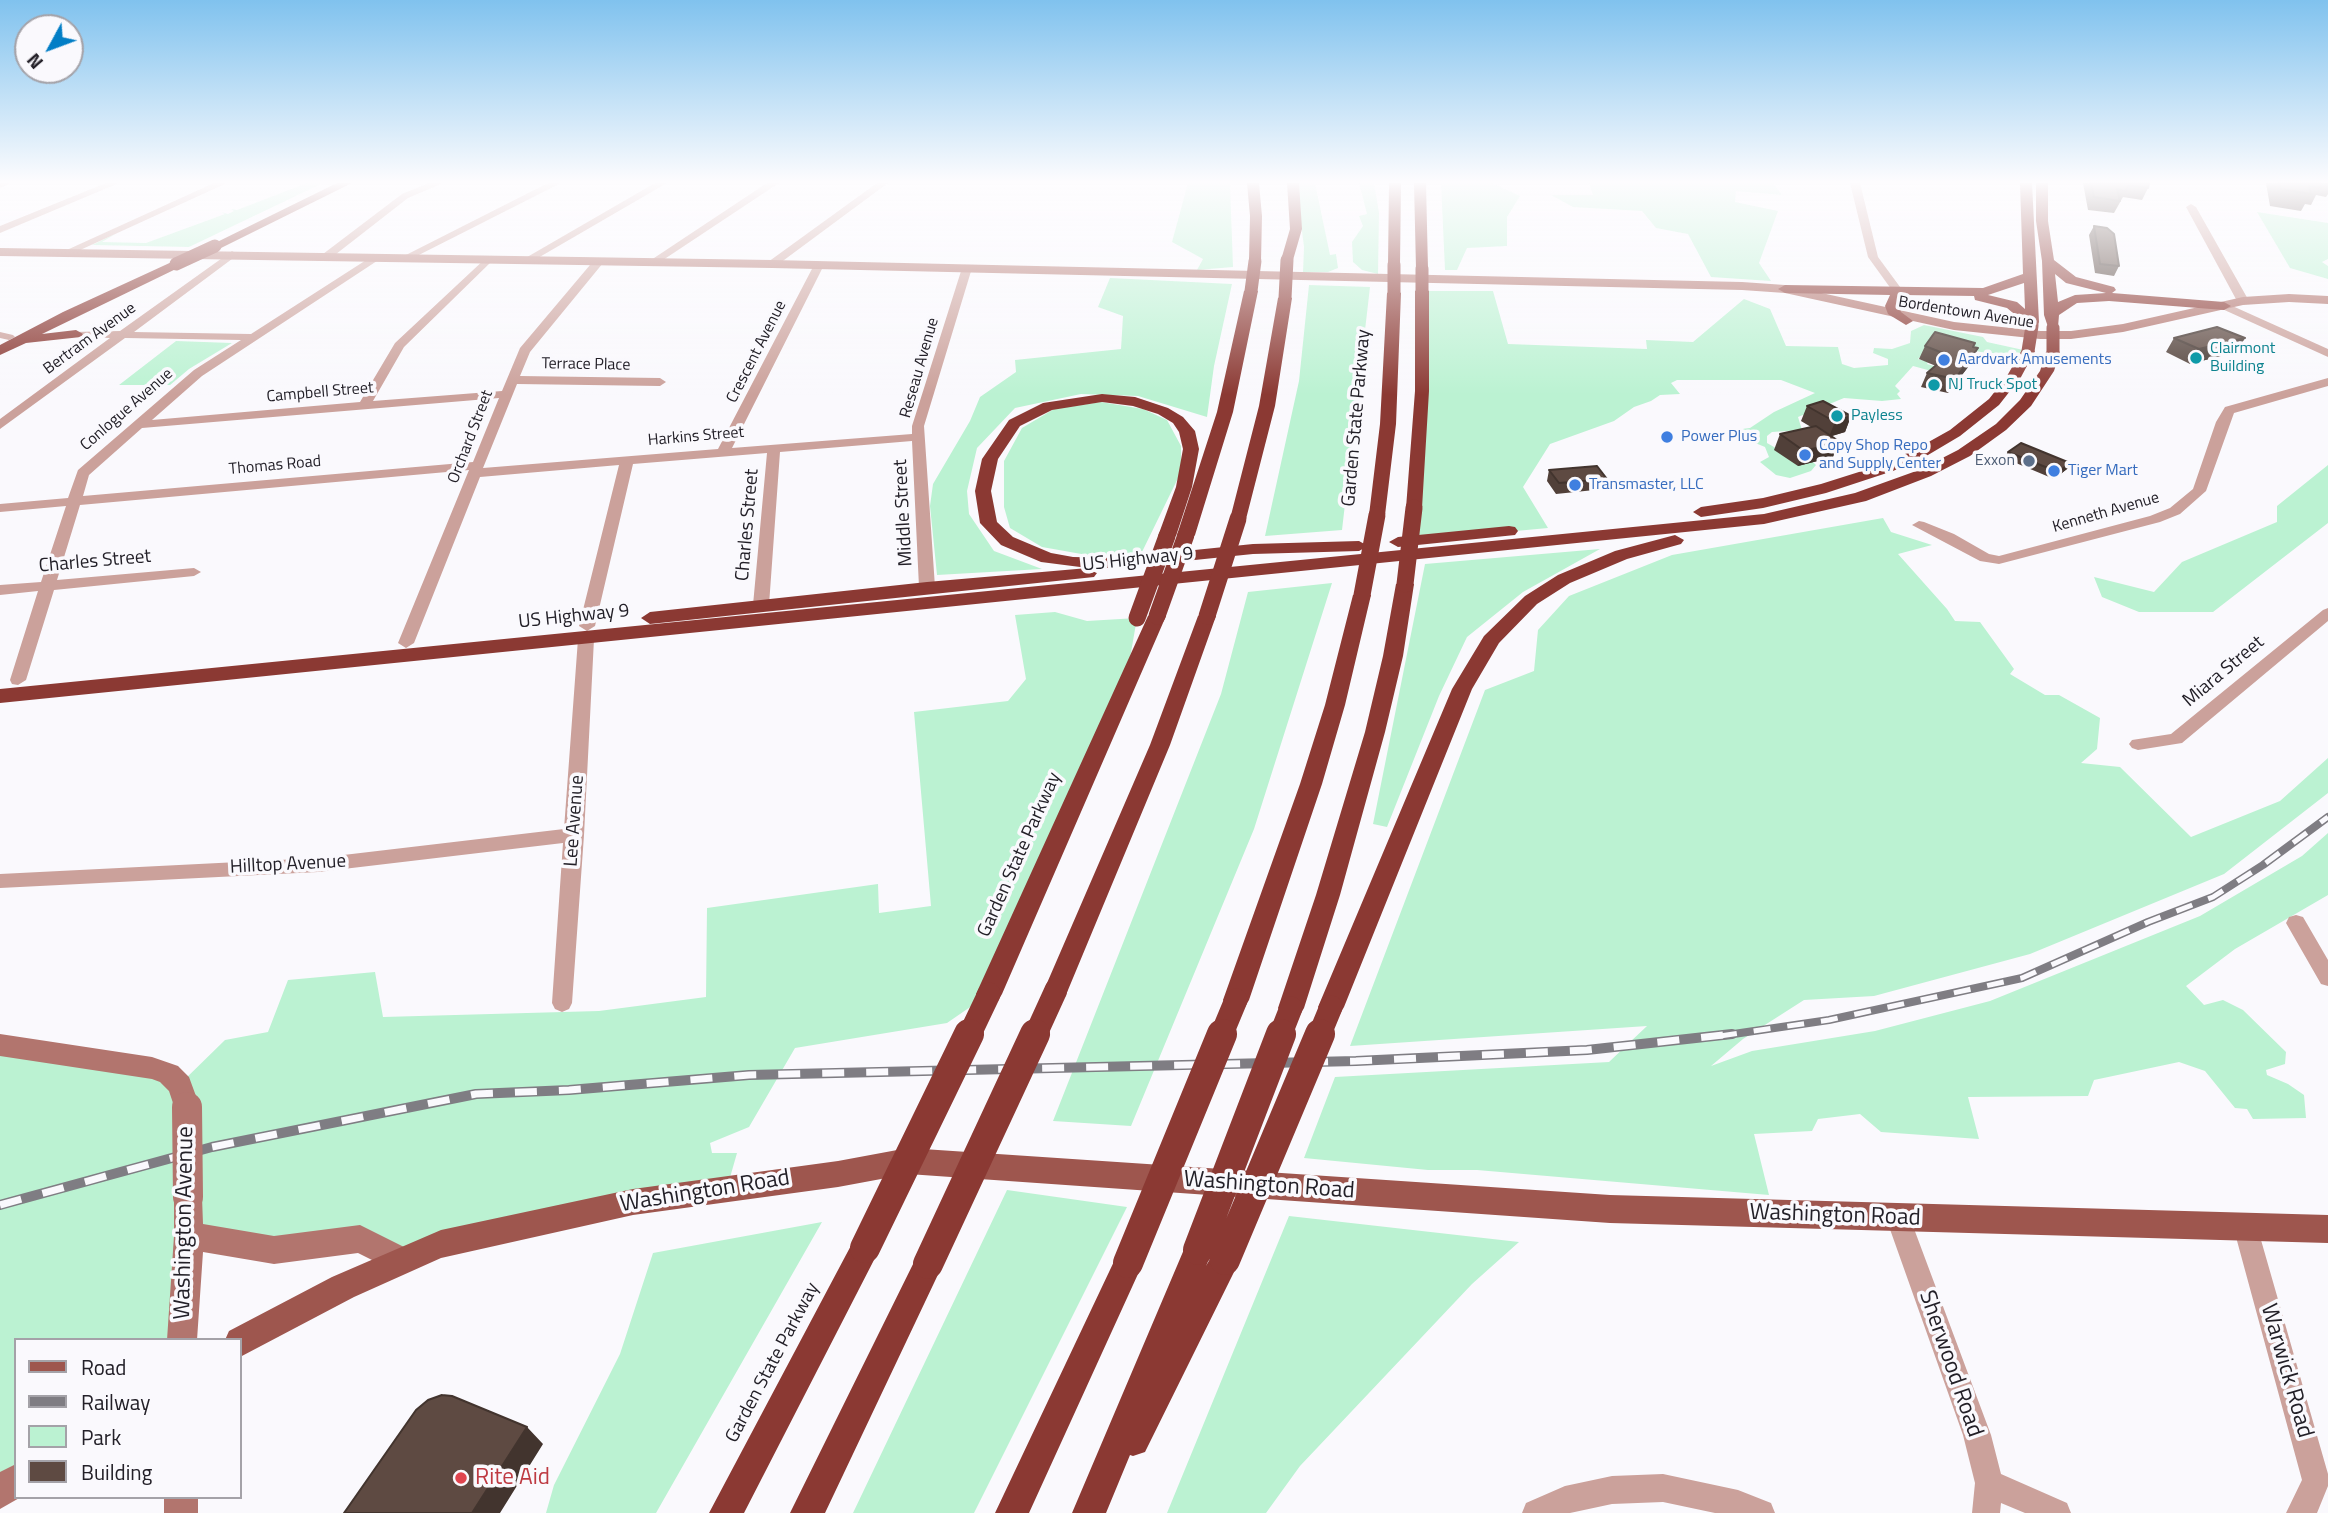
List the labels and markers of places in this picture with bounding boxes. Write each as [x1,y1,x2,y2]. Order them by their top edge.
place label: Clairmont Building [2210,339,2275,377]
place label: Aardvark Amusements [1958,350,2112,370]
marker: Clairmont Building [2188,350,2204,366]
marker: Aardvark Amusements [1936,352,1952,368]
place label: NJ Truck Spot [1948,375,2037,395]
marker: NJ Truck Spot [1926,377,1942,393]
place label: Payless [1851,406,1903,426]
marker: Payless [1829,408,1845,424]
place label: Power Plus [1681,427,1757,447]
marker: Power Plus [1659,429,1675,445]
place label: Copy Shop Repo and Supply Center [1819,436,1941,474]
marker: Copy Shop Repo and Supply Center [1797,447,1813,463]
place label: Exxon [1975,451,2015,471]
marker: Exxon [2021,453,2037,469]
place label: Tiger Mart [2068,461,2138,481]
marker: Tiger Mart [2046,463,2062,479]
place label: Transmaster, LLC [1589,475,1704,495]
marker: Transmaster, LLC [1567,477,1583,493]
place label: Rite Aid [475,1464,550,1492]
marker: Rite Aid [453,1470,469,1486]

